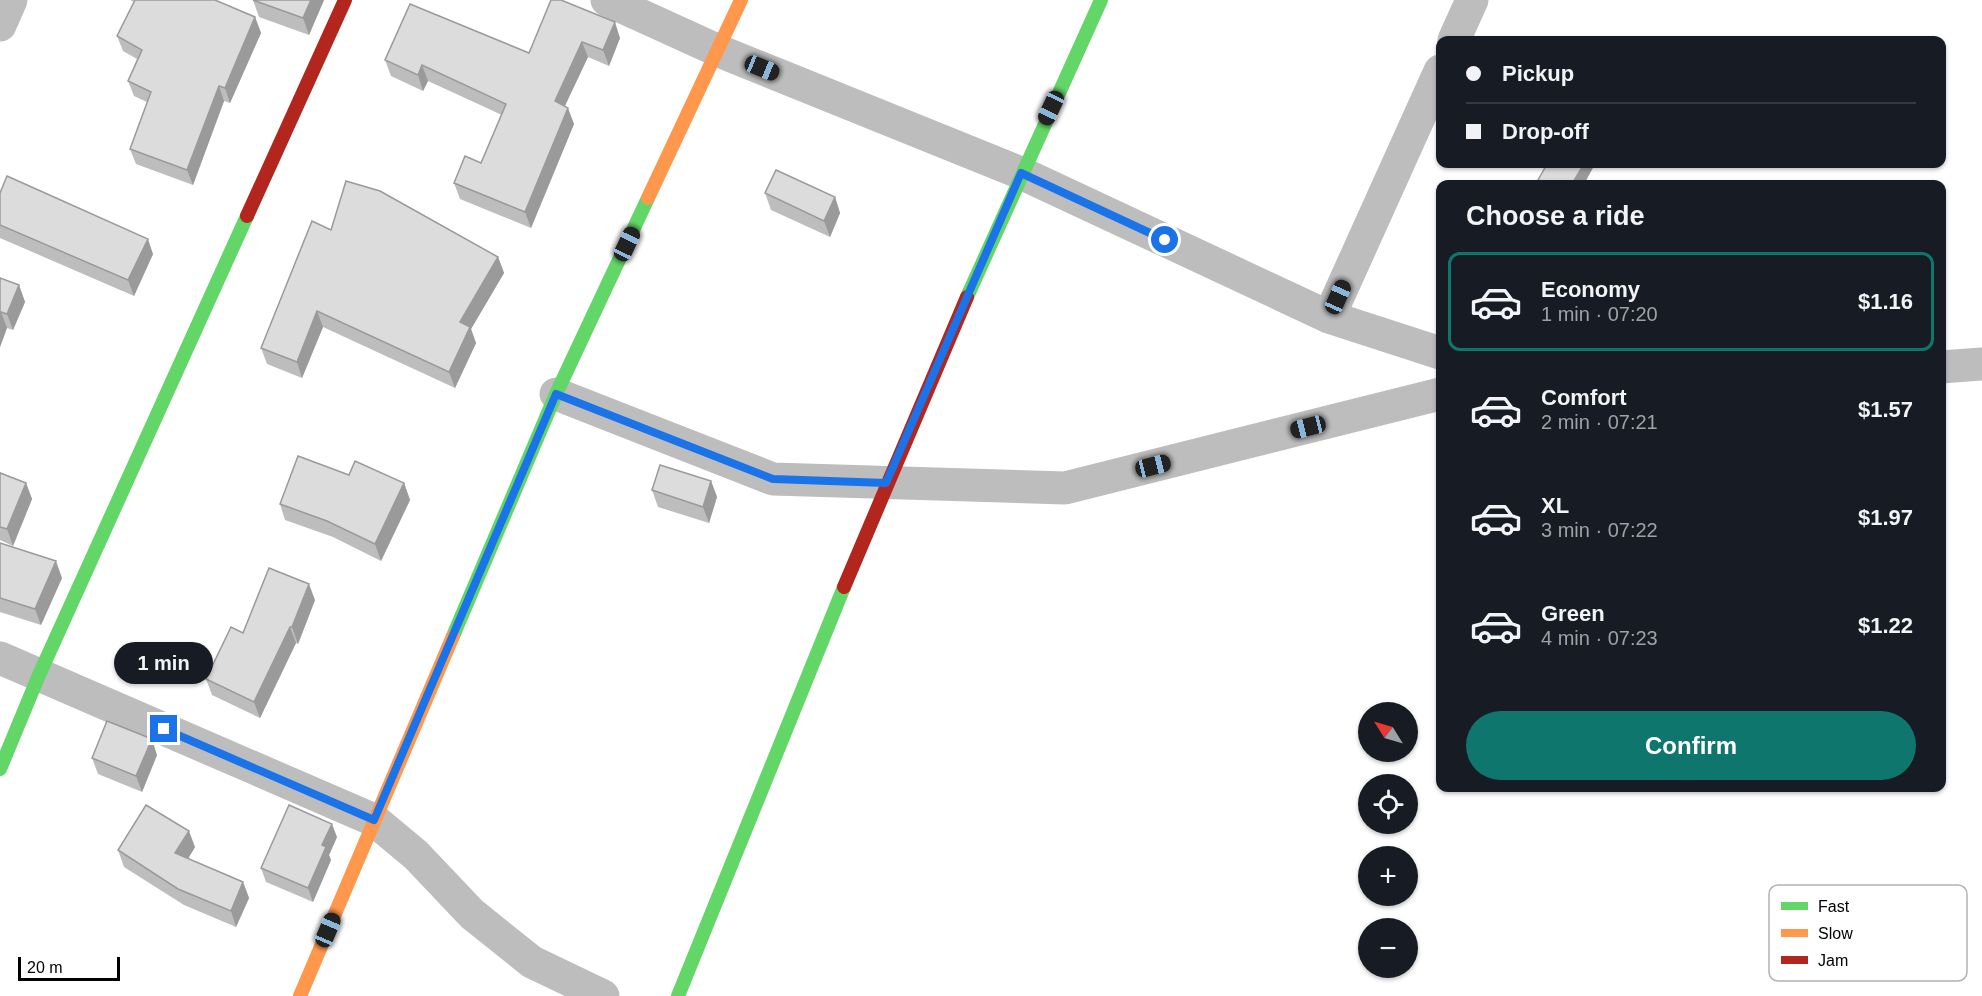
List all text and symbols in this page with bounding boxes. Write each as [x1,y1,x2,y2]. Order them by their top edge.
car [742,53,782,83]
text: Pickup [1502,61,1574,86]
car [1035,88,1067,128]
text: Drop-off [1502,119,1589,144]
text: Choose a ride [1466,201,1645,231]
car [611,224,643,264]
route start [1151,226,1178,253]
icon: car [1469,275,1523,329]
car [1322,277,1354,317]
text: Economy [1541,277,1640,302]
text: $1.16 [1858,289,1913,314]
text: 1 min · 07:20 [1541,303,1658,325]
icon: car [1469,383,1523,437]
text: Comfort [1541,385,1627,410]
text: $1.57 [1858,397,1913,422]
text: 2 min · 07:21 [1541,411,1658,433]
car [1288,414,1328,440]
car [1133,453,1173,479]
icon: car [1469,491,1523,545]
text: XL [1541,493,1569,518]
text: $1.97 [1858,505,1913,530]
text: 3 min · 07:22 [1541,519,1658,541]
icon: car [1469,599,1523,653]
text: Green [1541,601,1605,626]
text: $1.22 [1858,613,1913,638]
text: 4 min · 07:23 [1541,627,1658,649]
callout: 1 min [114,642,213,684]
text: 1 min [137,652,190,674]
north arrow [1358,702,1418,762]
map controls [1358,702,1418,978]
button: Confirm [1466,711,1916,780]
route end [150,715,177,742]
button: locate [1358,774,1418,834]
button: + [1358,846,1418,906]
legend [1769,885,1967,981]
text: Fast [1818,898,1850,915]
car [313,910,343,950]
button: − [1358,918,1418,978]
text: Slow [1818,925,1853,942]
text: Jam [1818,952,1848,969]
scale bar [18,954,120,982]
text: 20 m [27,959,63,976]

